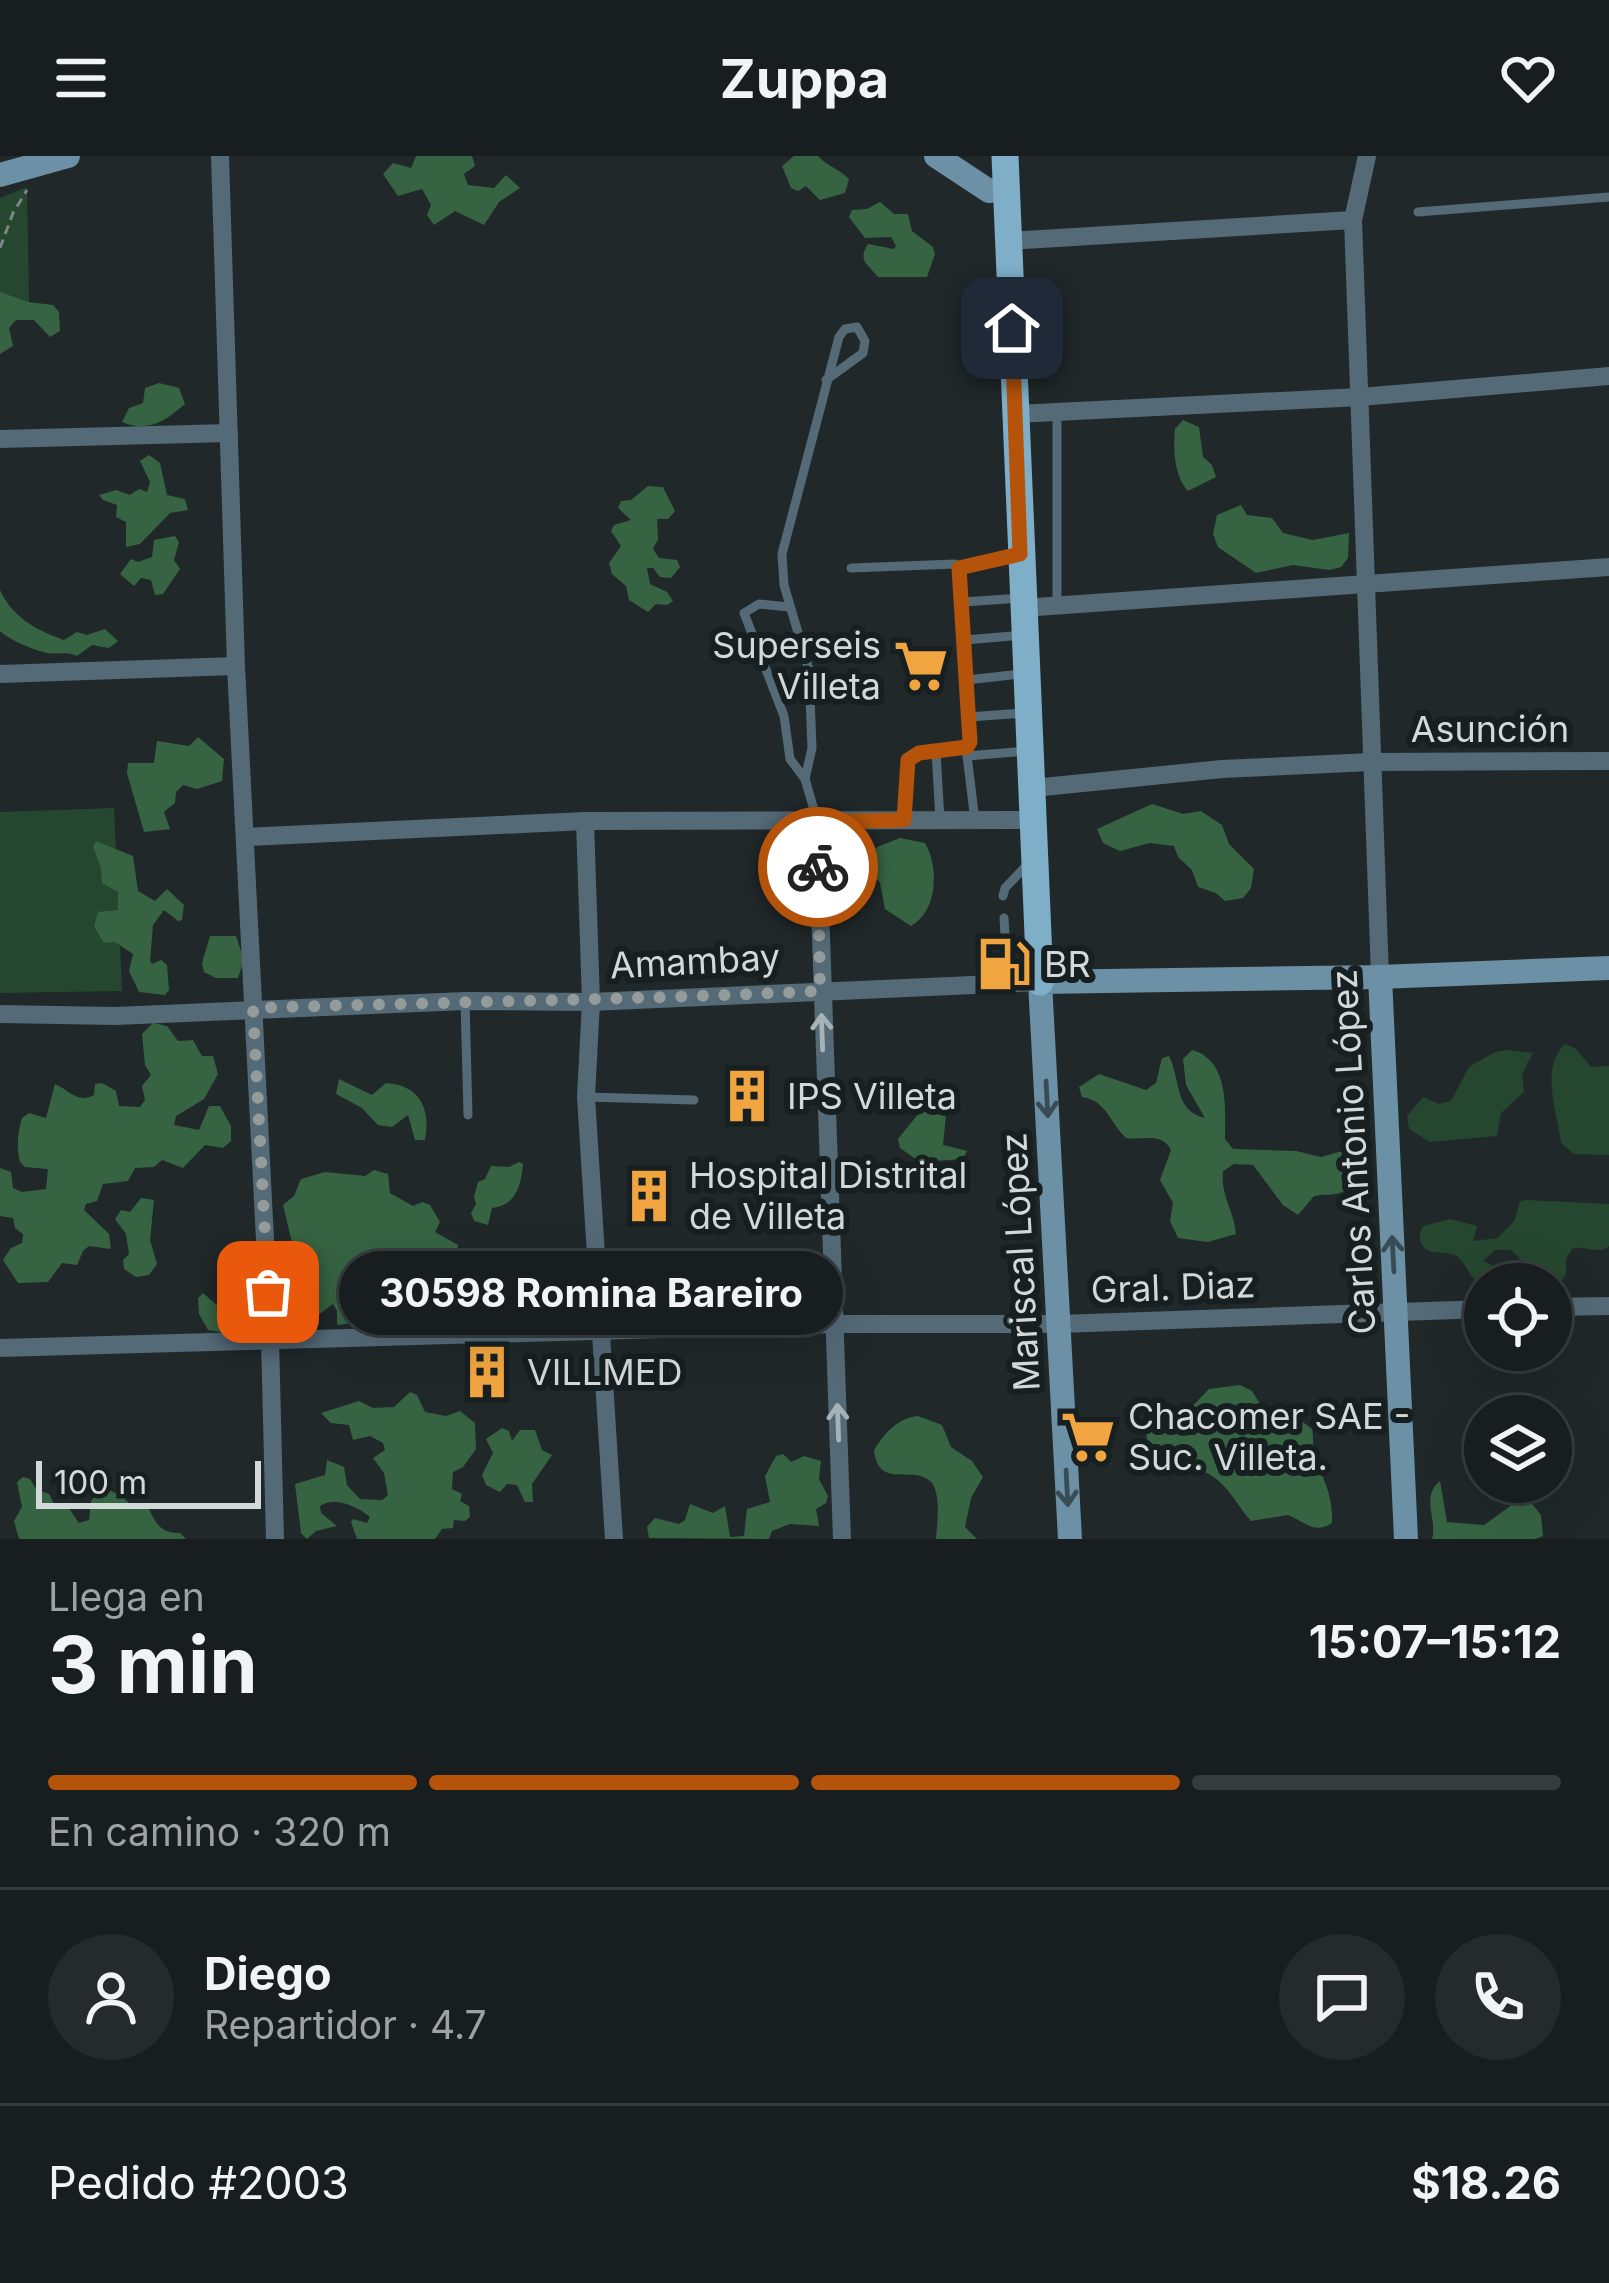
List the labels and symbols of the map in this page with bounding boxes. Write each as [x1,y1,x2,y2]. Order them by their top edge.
pin [961,277,1063,379]
place label: Superseis Villeta [712,623,881,708]
supermarket icon: Superseis Villeta [892,637,950,695]
street label: Asunción [1411,707,1569,751]
courier [758,807,878,927]
street label: Amambay [609,935,781,987]
fuel station icon: BR [975,935,1033,993]
place label: BR [1044,942,1091,986]
street label: Carlos Antonio López [1321,968,1385,1336]
one-way arrow [810,1013,833,1052]
building icon: IPS Villeta [718,1067,776,1125]
place label: IPS Villeta [787,1074,957,1118]
one-way arrow [1035,1079,1058,1118]
street label: Mariscal López [991,1132,1049,1392]
place label: Hospital Distrital de Villeta [689,1153,967,1238]
building icon: Hospital Distrital de Villeta [620,1167,678,1225]
one-way arrow [1381,1235,1404,1274]
pin [217,1241,319,1343]
callout: 30598 Romina Bareiro [340,1250,844,1334]
street label: Gral. Diaz [1090,1262,1256,1312]
building icon: VILLMED [458,1343,516,1401]
place label: VILLMED [527,1350,682,1394]
place label: Chacomer SAE - Suc. Villeta. [1128,1394,1410,1479]
one-way arrow [826,1403,849,1442]
supermarket icon: Chacomer SAE - Suc. Villeta. [1059,1408,1117,1466]
scale bar [36,1455,261,1508]
one-way arrow [1056,1468,1079,1507]

